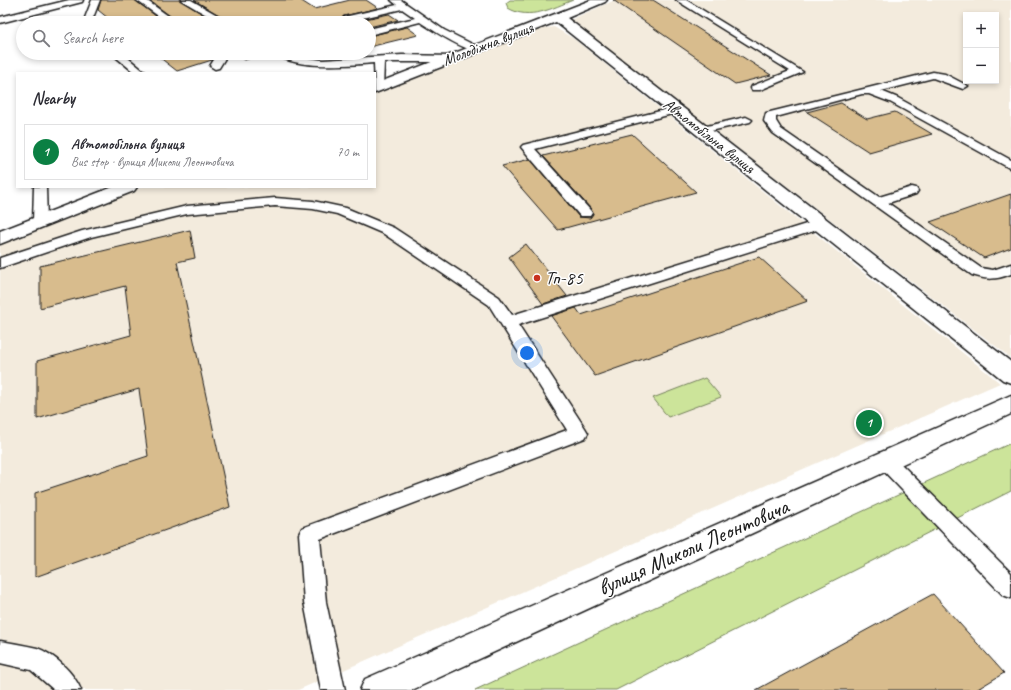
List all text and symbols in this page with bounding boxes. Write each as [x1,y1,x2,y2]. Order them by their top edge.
map controls [963,12,999,84]
button: + [963,12,999,48]
search box [16,16,376,60]
street label: Молодіжна вулиця [440,17,537,70]
icon: search [30,27,52,49]
text: Search here [62,29,123,48]
button: − [963,48,999,84]
text: Nearby [32,88,75,109]
street label: Автомобільна вулиця [659,94,760,179]
text: Автомобільна вулиця [71,135,184,154]
text: 1 [43,144,49,160]
text: 70 m [337,144,359,160]
text: Bus stop · вулиця Миколи Леонтовича [71,154,234,170]
place label: Тп-85 [545,266,584,290]
marker: Тп-85 [532,273,542,283]
your location [517,343,537,363]
pin: 1 [856,408,882,438]
street label: вулиця Миколи Леонтовича [593,491,795,602]

